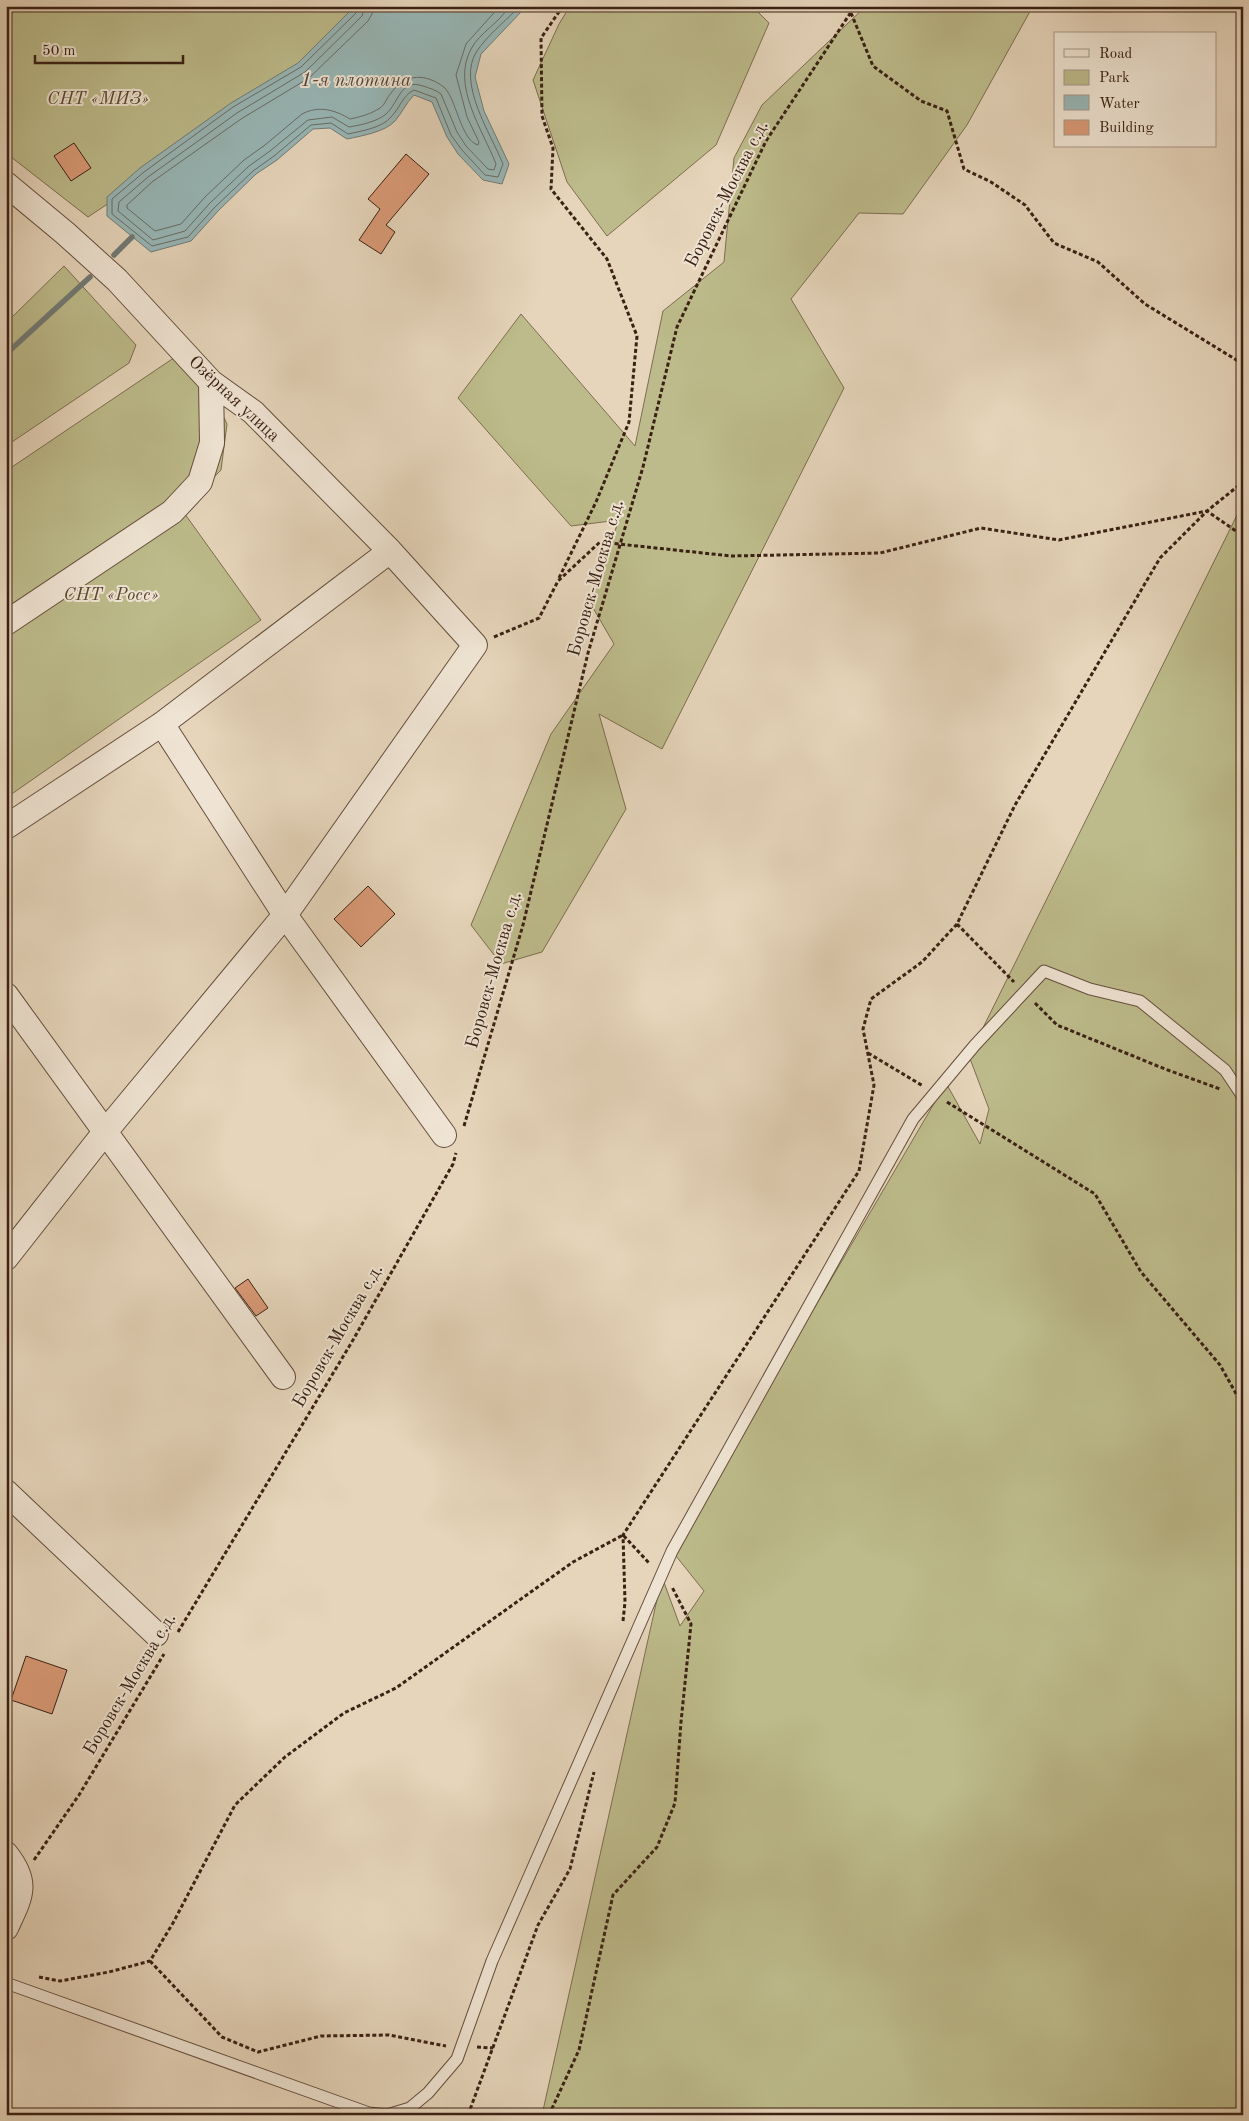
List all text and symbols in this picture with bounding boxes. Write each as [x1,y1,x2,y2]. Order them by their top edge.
scale bar [35,32,182,64]
legend [1054,32,1216,148]
text: 50 m [42,44,76,59]
text: Road [1099,47,1133,62]
text: Park [1099,71,1130,86]
water label: 1-я плотина [301,72,411,91]
park label: СНТ «МИЗ» [47,90,149,108]
text: Water [1099,97,1140,112]
street label: Боровск-Москва с.д. [682,118,772,270]
text: Building [1099,121,1154,136]
street label: Озёрная улица [185,352,283,446]
street label: Боровск-Москва с.д. [565,497,627,659]
park label: СНТ «Росс» [63,586,159,604]
street label: Боровск-Москва с.д. [463,889,525,1051]
street label: Боровск-Москва с.д. [290,1261,386,1411]
street label: Боровск-Москва с.д. [80,1610,180,1758]

